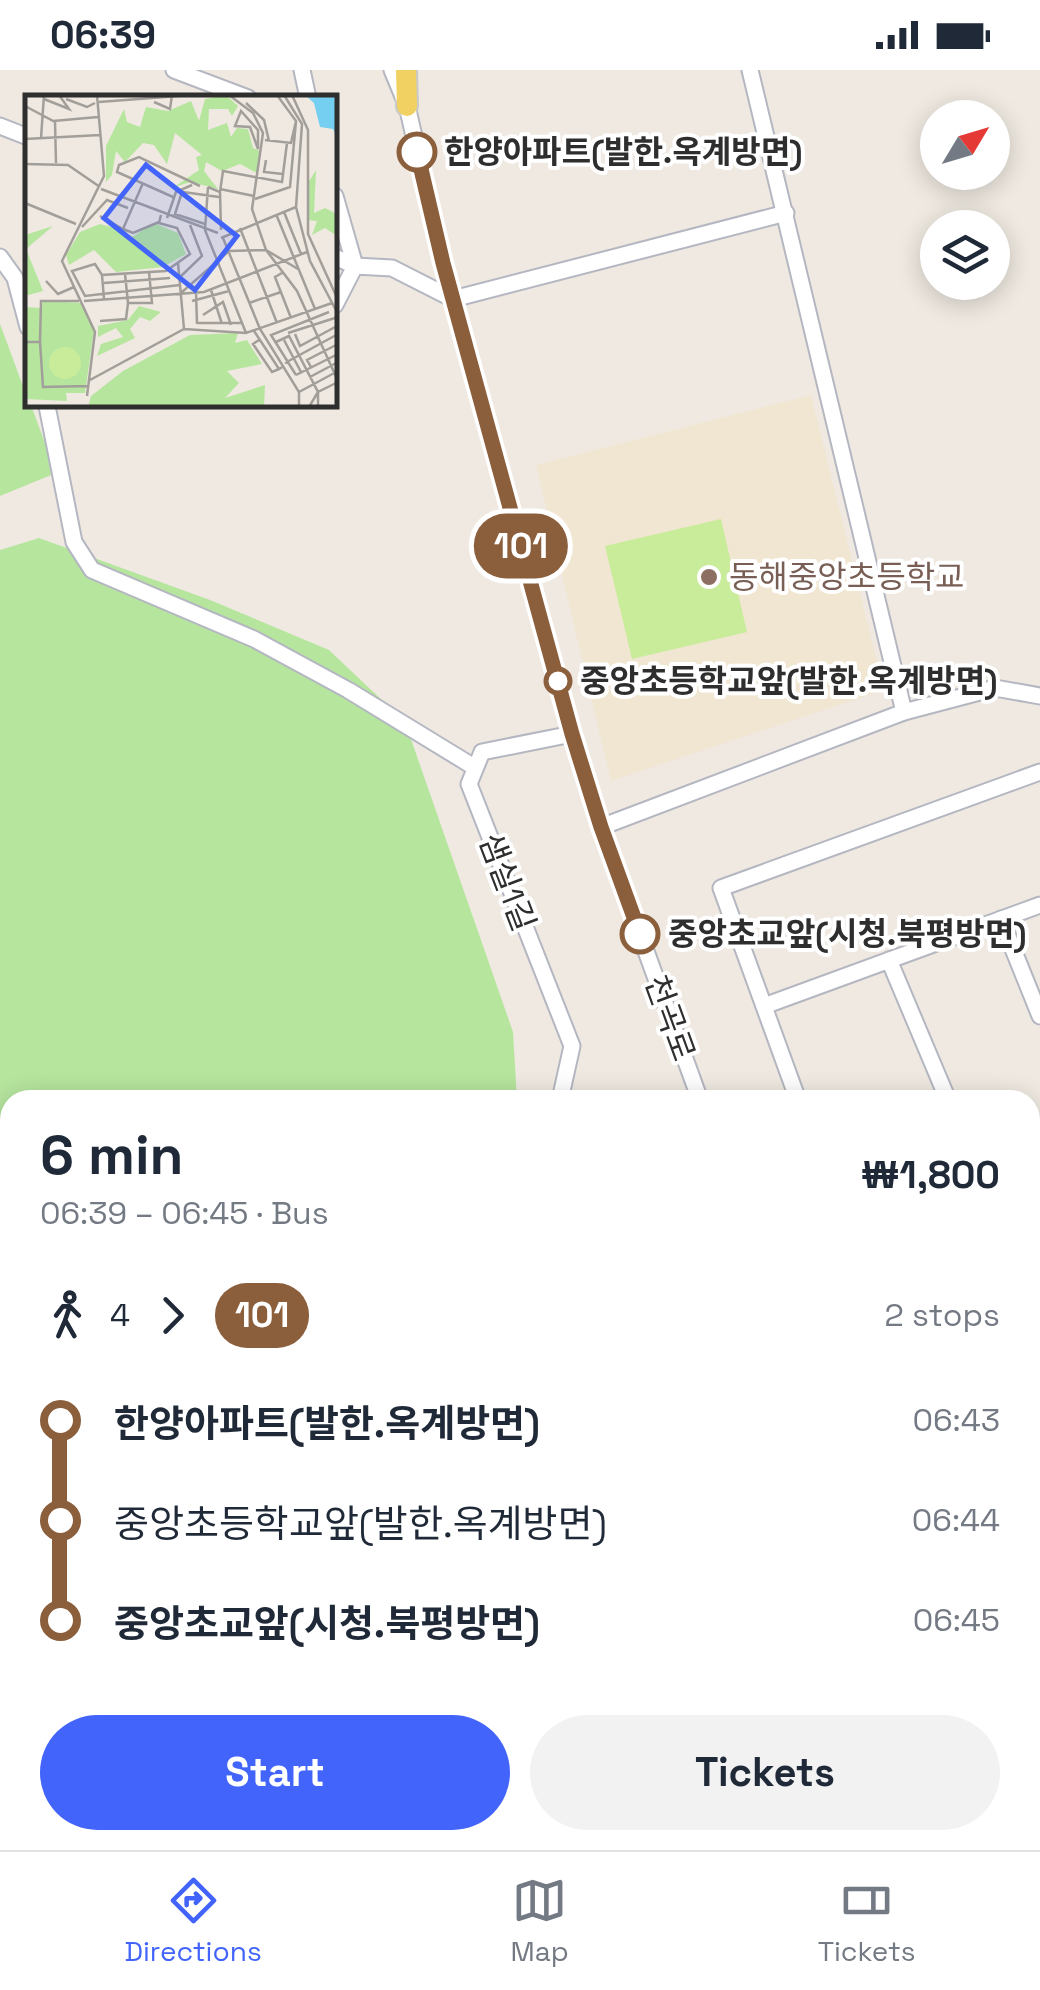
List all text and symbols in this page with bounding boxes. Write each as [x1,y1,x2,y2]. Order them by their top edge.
text: 06:39 [50,11,156,59]
inset map [25,95,338,408]
north arrow [920,100,1010,190]
map controls [920,100,1010,300]
place label: 한양아파트(발한.옥계방면) [444,132,803,172]
marker: 한양아파트(발한.옥계방면) [398,133,436,171]
button: layers [920,210,1010,300]
line badge: 101 [464,514,578,578]
text: 101 [494,524,548,568]
place label: 동해중앙초등학교 [729,557,965,597]
marker: 동해중앙초등학교 [698,566,720,588]
place label: 중앙초등학교앞(발한.옥계방면) [580,661,997,701]
marker: 중앙초등학교앞(발한.옥계방면) [545,668,571,694]
street label: 샘실1길 [470,827,544,937]
place label: 중앙초교앞(시청.북평방면) [668,914,1027,954]
marker: 중앙초교앞(시청.북평방면) [621,915,659,953]
street label: 천곡로 [636,970,704,1066]
text: 6 min [40,1120,183,1190]
text: ₩1,800 [861,1151,1000,1199]
text: 06:39 – 06:45 · Bus [40,1193,329,1233]
icon: walk [40,1288,95,1343]
icon: forward [145,1288,200,1343]
text: 101 [235,1293,289,1337]
text: 4 [110,1295,130,1335]
text: 2 stops [885,1295,1000,1335]
text: 한양아파트(발한.옥계방면) [114,1400,540,1448]
text: 06:43 [912,1400,1000,1440]
text: 중앙초등학교앞(발한.옥계방면) [114,1500,607,1548]
text: 06:44 [912,1500,1000,1540]
text: 중앙초교앞(시청.북평방면) [114,1600,540,1648]
text: 06:45 [913,1600,1000,1640]
button: Start [40,1715,510,1830]
button: Tickets [530,1715,1000,1830]
tab: Directions [124,1873,262,1969]
tab: Map [511,1873,569,1969]
tab: Tickets [818,1873,916,1969]

